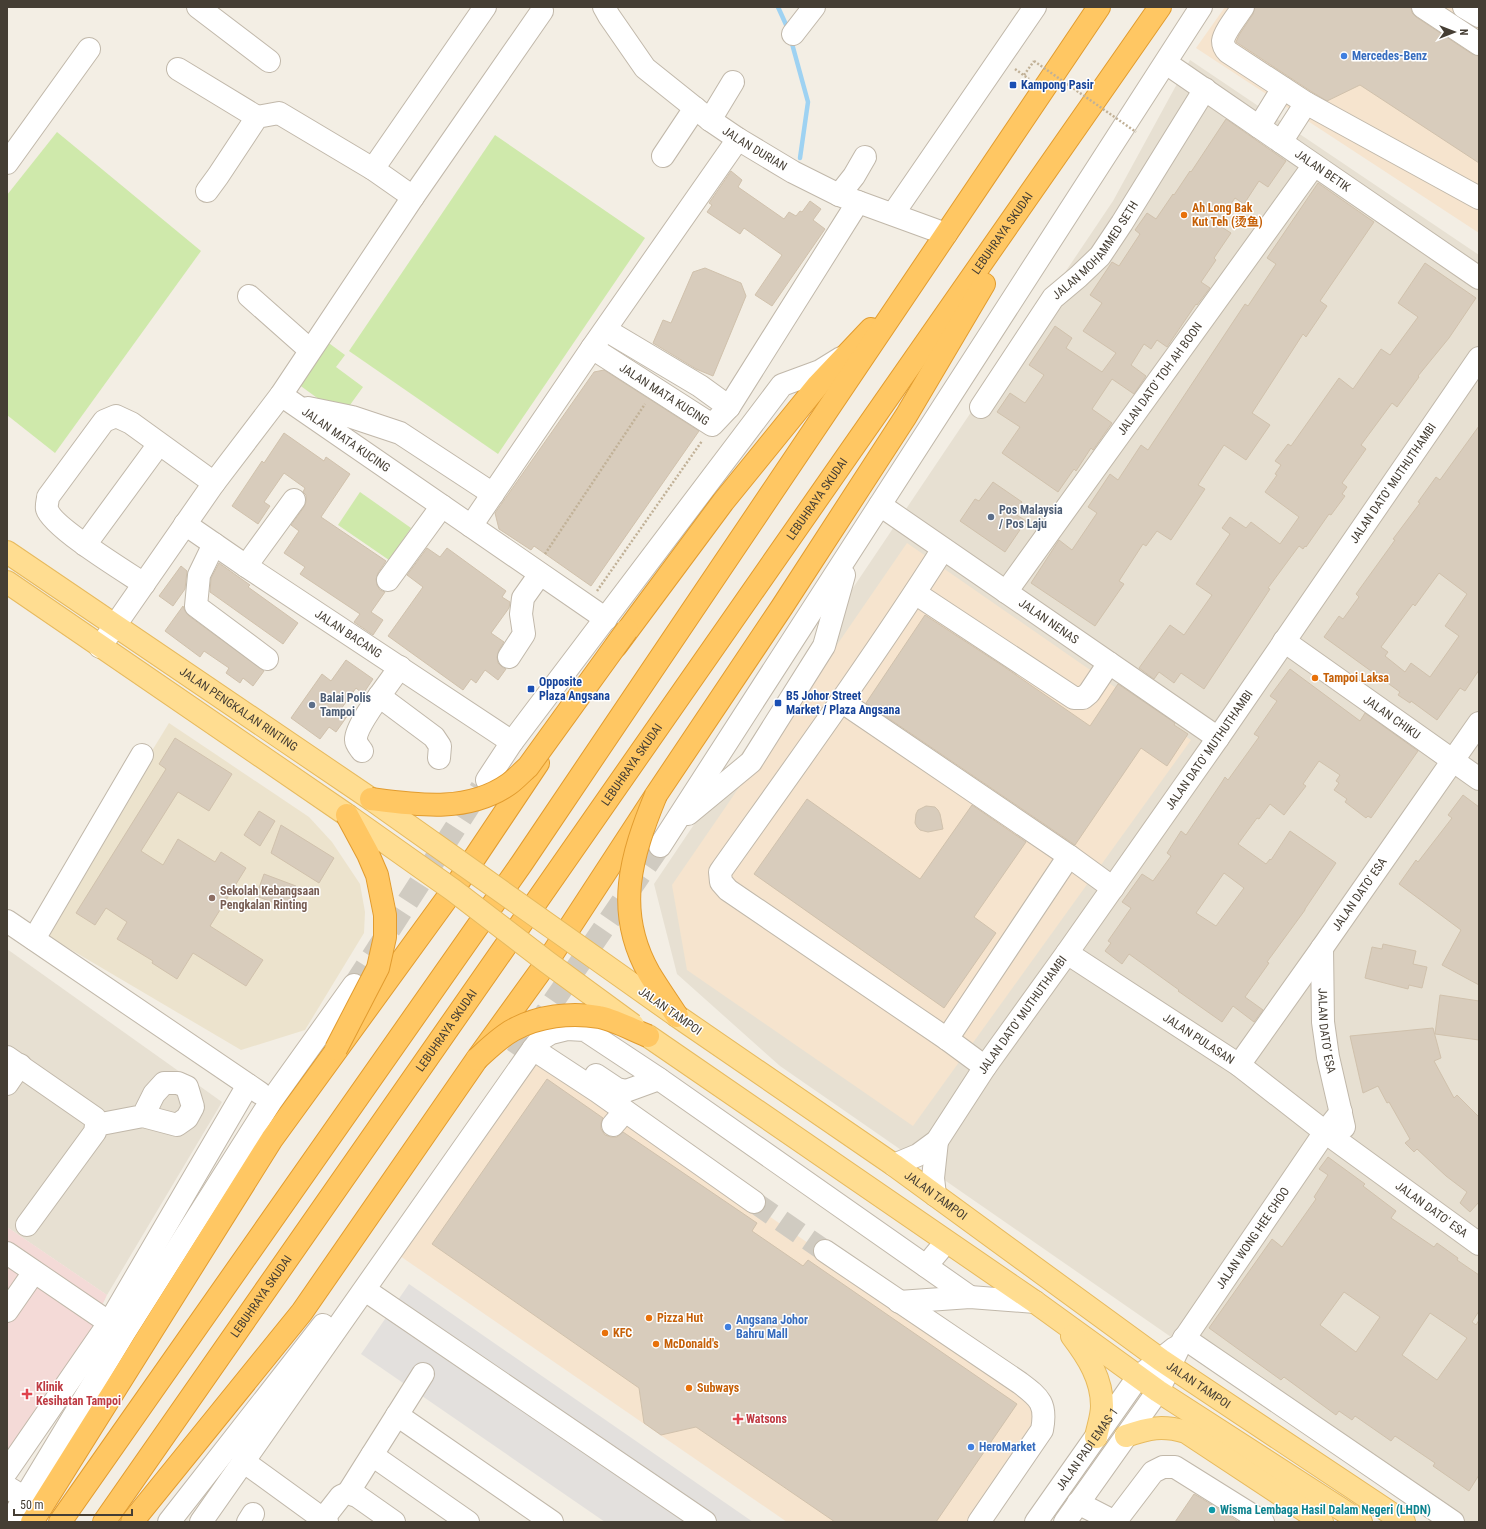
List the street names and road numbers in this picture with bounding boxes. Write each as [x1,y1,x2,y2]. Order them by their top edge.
street label: JALAN DURIAN [720,124,790,174]
street label: JALAN BETIK [1292,147,1353,195]
street label: LEBUHRAYA SKUDAI [969,189,1036,277]
street label: JALAN MOHAMMED SETH [1050,198,1141,303]
street label: JALAN DATO' TOH AH BOON [1115,320,1205,438]
street label: JALAN MATA KUCING [617,360,712,428]
street label: JALAN MATA KUCING [299,405,393,475]
street label: JALAN DATO' MUTHUTHAMBI [1347,421,1439,546]
street label: LEBUHRAYA SKUDAI [784,455,850,543]
street label: JALAN NENAS [1016,596,1081,647]
street label: JALAN BACANG [312,607,385,661]
street label: JALAN PENGKALAN RINTING [177,664,300,754]
street label: JALAN DATO' MUTHUTHAMBI [1163,688,1256,812]
street label: JALAN CHIKU [1361,692,1423,742]
street label: LEBUHRAYA SKUDAI [598,721,665,809]
street label: JALAN DATO' ESA [1329,855,1390,933]
street label: JALAN DATO' MUTHUTHAMBI [975,953,1070,1077]
street label: JALAN TAMPOI [636,984,704,1038]
street label: LEBUHRAYA SKUDAI [413,987,480,1074]
street label: JALAN DATO’ ESA [1316,988,1339,1075]
street label: JALAN PULASAN [1160,1010,1237,1067]
street label: JALAN TAMPOI [902,1168,970,1223]
street label: JALAN DATO' ESA [1393,1179,1470,1240]
street label: JALAN WONG HEE CHOO [1213,1185,1292,1292]
street label: LEBUHRAYA SKUDAI [228,1253,295,1340]
street label: JALAN TAMPOI [1164,1359,1233,1411]
street label: JALAN PADI EMAS 1 [1053,1405,1121,1493]

